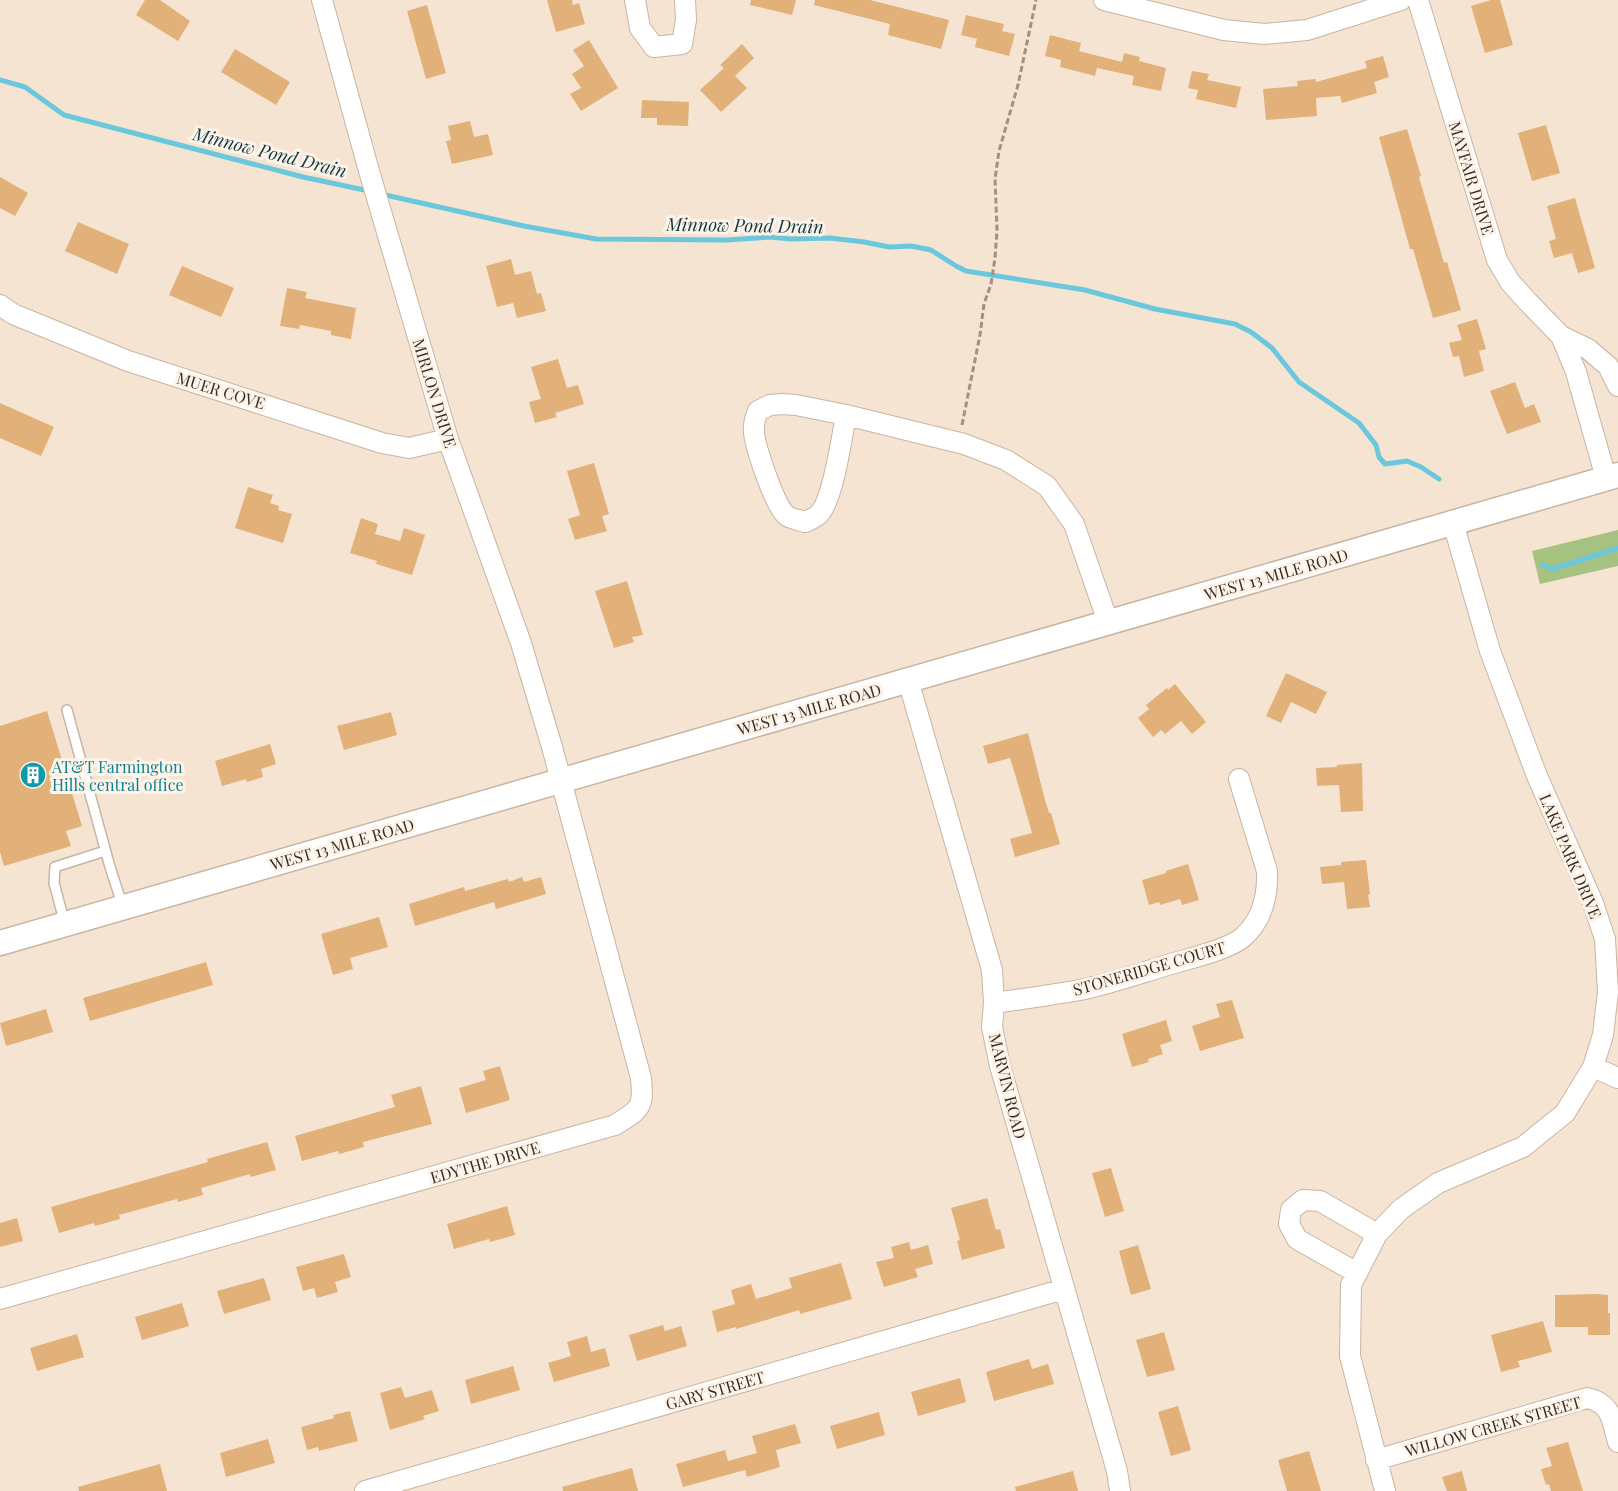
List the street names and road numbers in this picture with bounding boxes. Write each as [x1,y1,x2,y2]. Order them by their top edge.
street label: MAYFAIR DRIVE [1445,119,1499,237]
street label: MIRLON DRIVE [408,336,462,450]
street label: MUER COVE [174,367,268,413]
street label: WEST 13 MILE ROAD [1201,543,1351,605]
street label: WEST 13 MILE ROAD [734,678,884,740]
street label: LAKE PARK DRIVE [1535,790,1607,922]
street label: WEST 13 MILE ROAD [267,813,417,875]
street label: STONERIDGE COURT [1070,936,1228,1000]
street label: MARVIN ROAD [985,1031,1031,1141]
street label: EDYTHE DRIVE [428,1136,542,1188]
street label: GARY STREET [663,1366,767,1414]
street label: WILLOW CREEK STREET [1402,1391,1583,1461]

